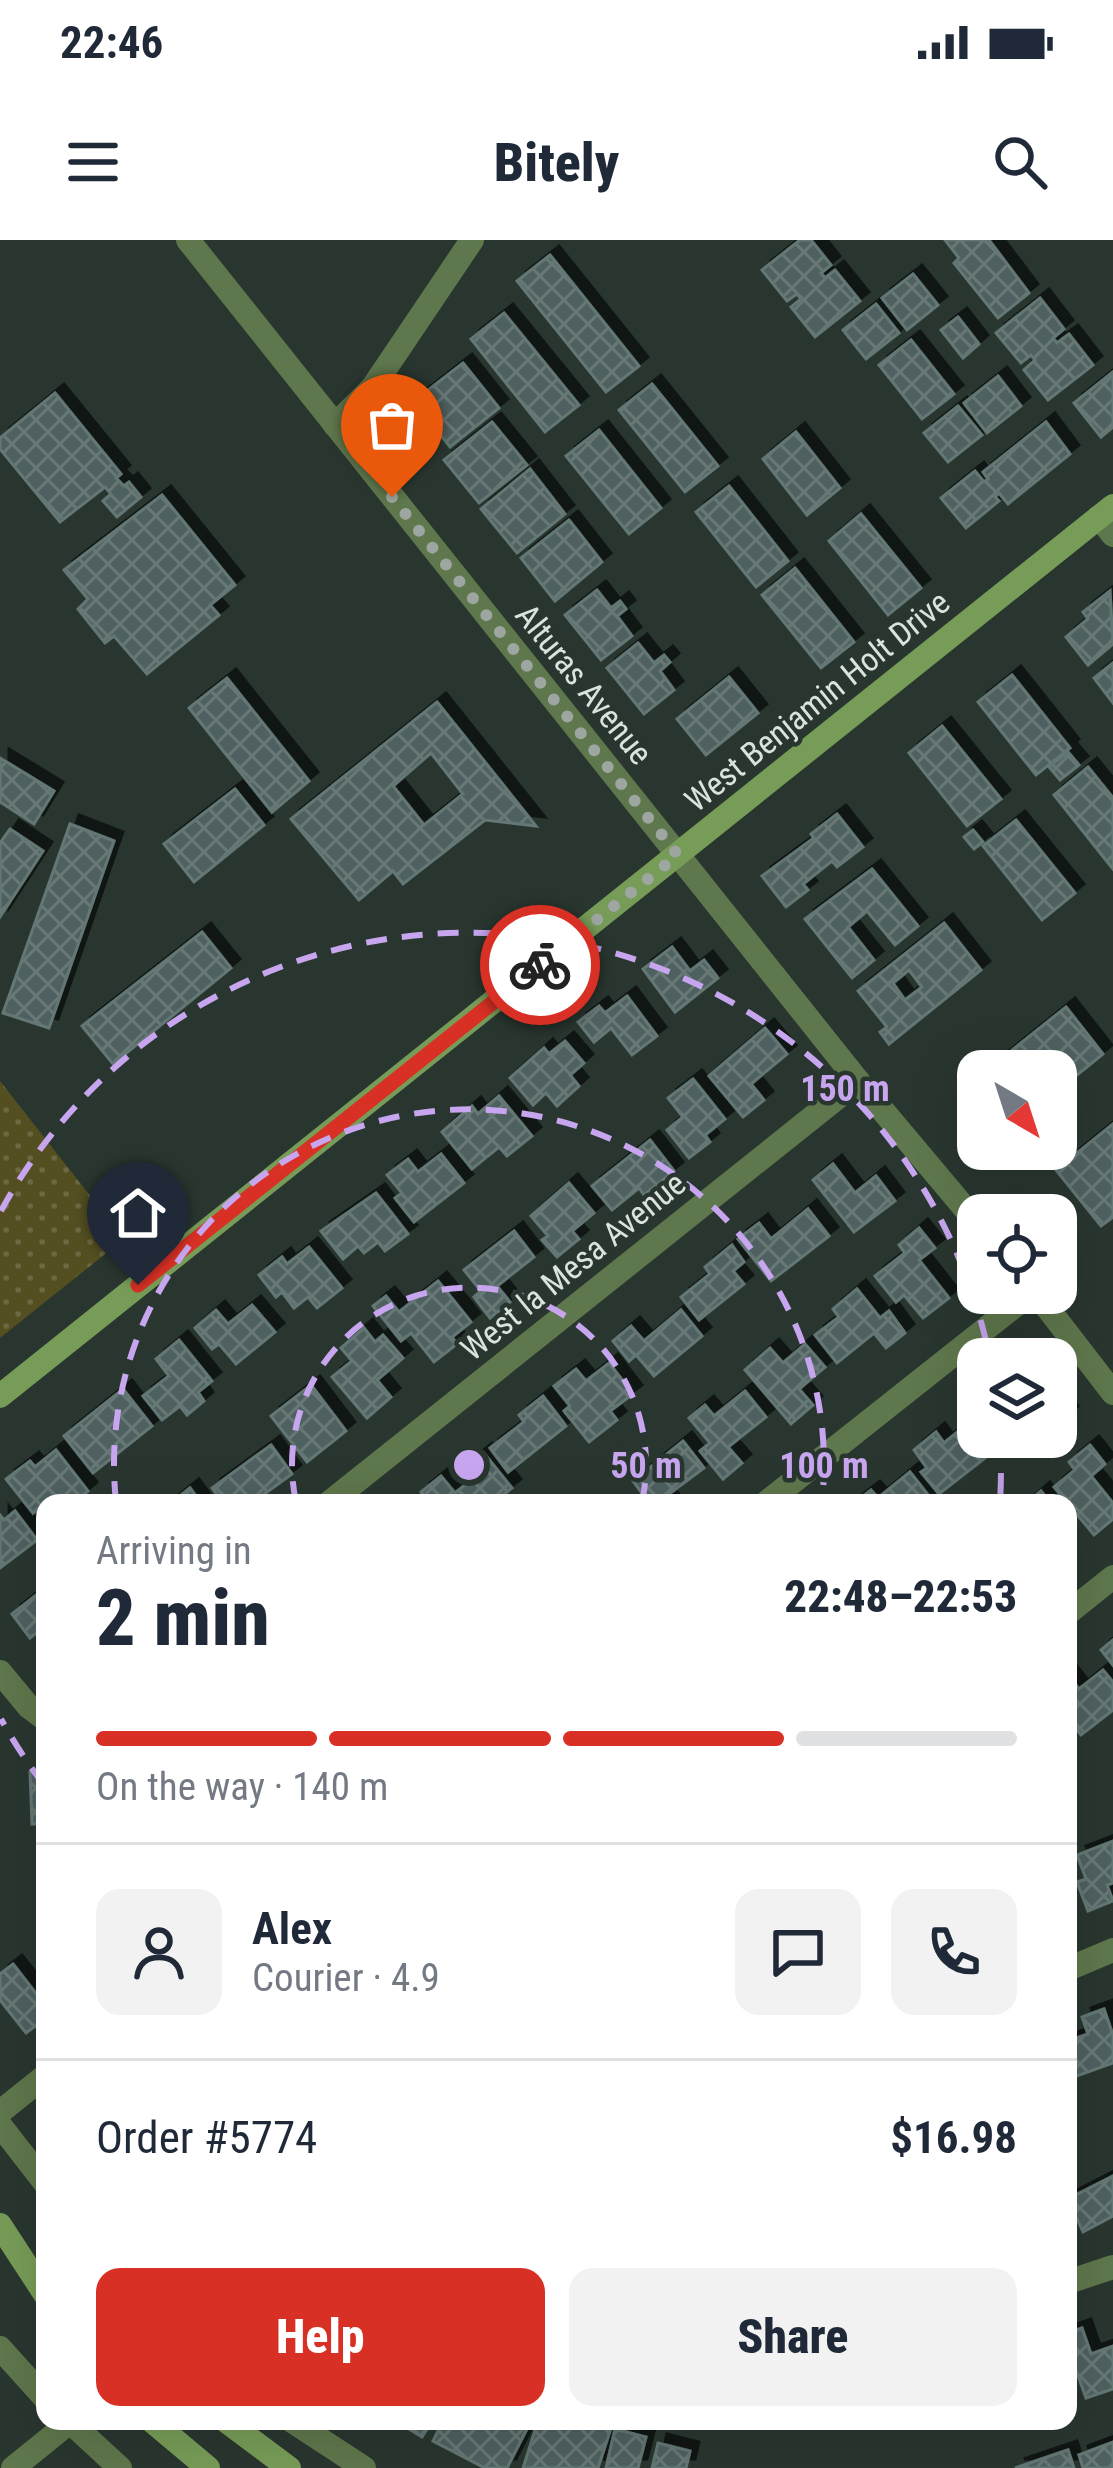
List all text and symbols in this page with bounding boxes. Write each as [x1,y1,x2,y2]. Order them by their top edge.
text: 22:46 [60,16,163,69]
icon: menu [60,129,126,195]
icon: search [987,129,1053,195]
text: Bitely [494,131,619,194]
pin [341,374,443,497]
icon: bag [359,392,425,458]
street label: West Benjamin Holt Drive [677,582,957,820]
street label: Alturas Avenue [507,596,661,772]
courier [480,905,600,1025]
icon: bike [507,932,573,998]
north arrow [957,1050,1077,1170]
map controls [957,1050,1077,1458]
text: 150 m [800,1068,890,1110]
pin [87,1162,189,1285]
street label: West la Mesa Avenue [453,1164,693,1368]
icon: home [105,1180,171,1246]
button: locate [957,1194,1077,1314]
button: layers [957,1338,1077,1458]
centre of rings [448,1444,490,1486]
text: 50 m [610,1445,682,1487]
text: 100 m [779,1445,869,1487]
text: Arriving in [96,1528,252,1574]
text: 22:48–22:53 [784,1570,1017,1623]
text: 2 min [96,1573,270,1664]
text: On the way · 140 m [96,1764,388,1810]
button: person [96,1889,222,2015]
button: chat [735,1889,861,2015]
button: phone [891,1889,1017,2015]
text: Alex [252,1902,332,1955]
text: Courier · 4.9 [252,1955,440,2001]
text: Order #5774 [96,2111,317,2164]
text: $16.98 [890,2111,1017,2164]
button: Help [96,2268,545,2406]
button: Share [569,2268,1017,2406]

